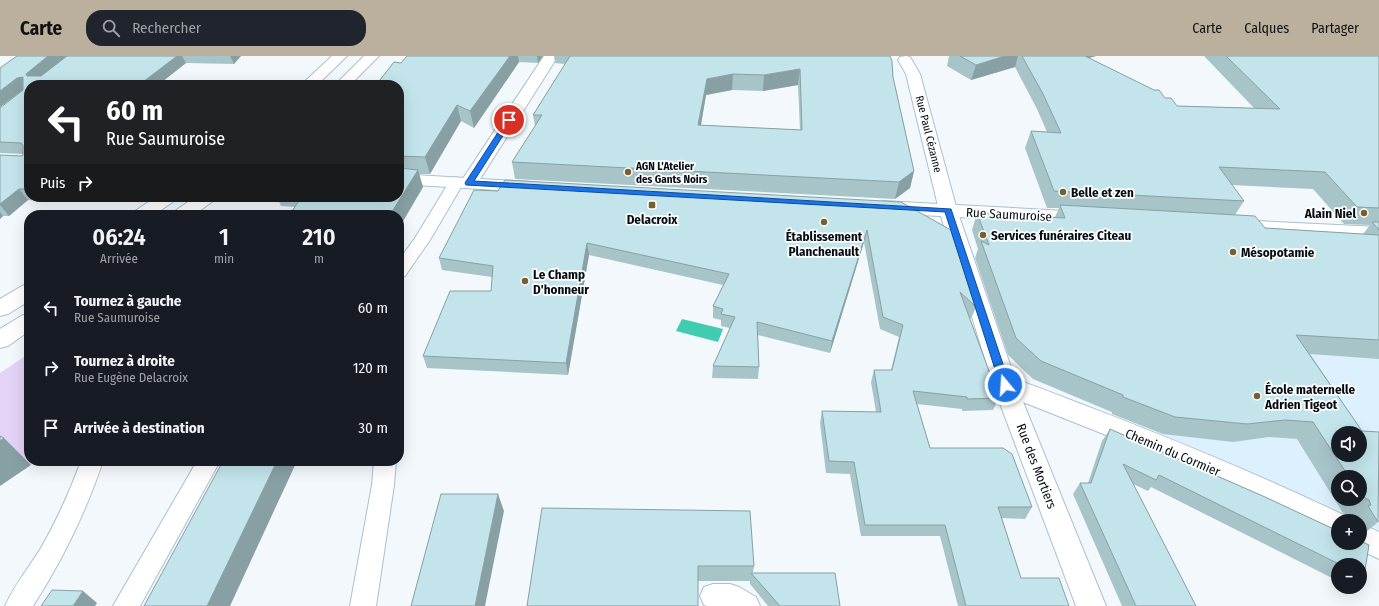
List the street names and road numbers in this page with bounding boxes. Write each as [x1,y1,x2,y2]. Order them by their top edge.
street label: Rue Paul Cézanne [913,94,944,174]
street label: Rue Saumuroise [966,205,1052,224]
street label: Rue des Mortiers [1013,422,1060,511]
street label: Chemin du Cormier [1123,426,1223,479]

